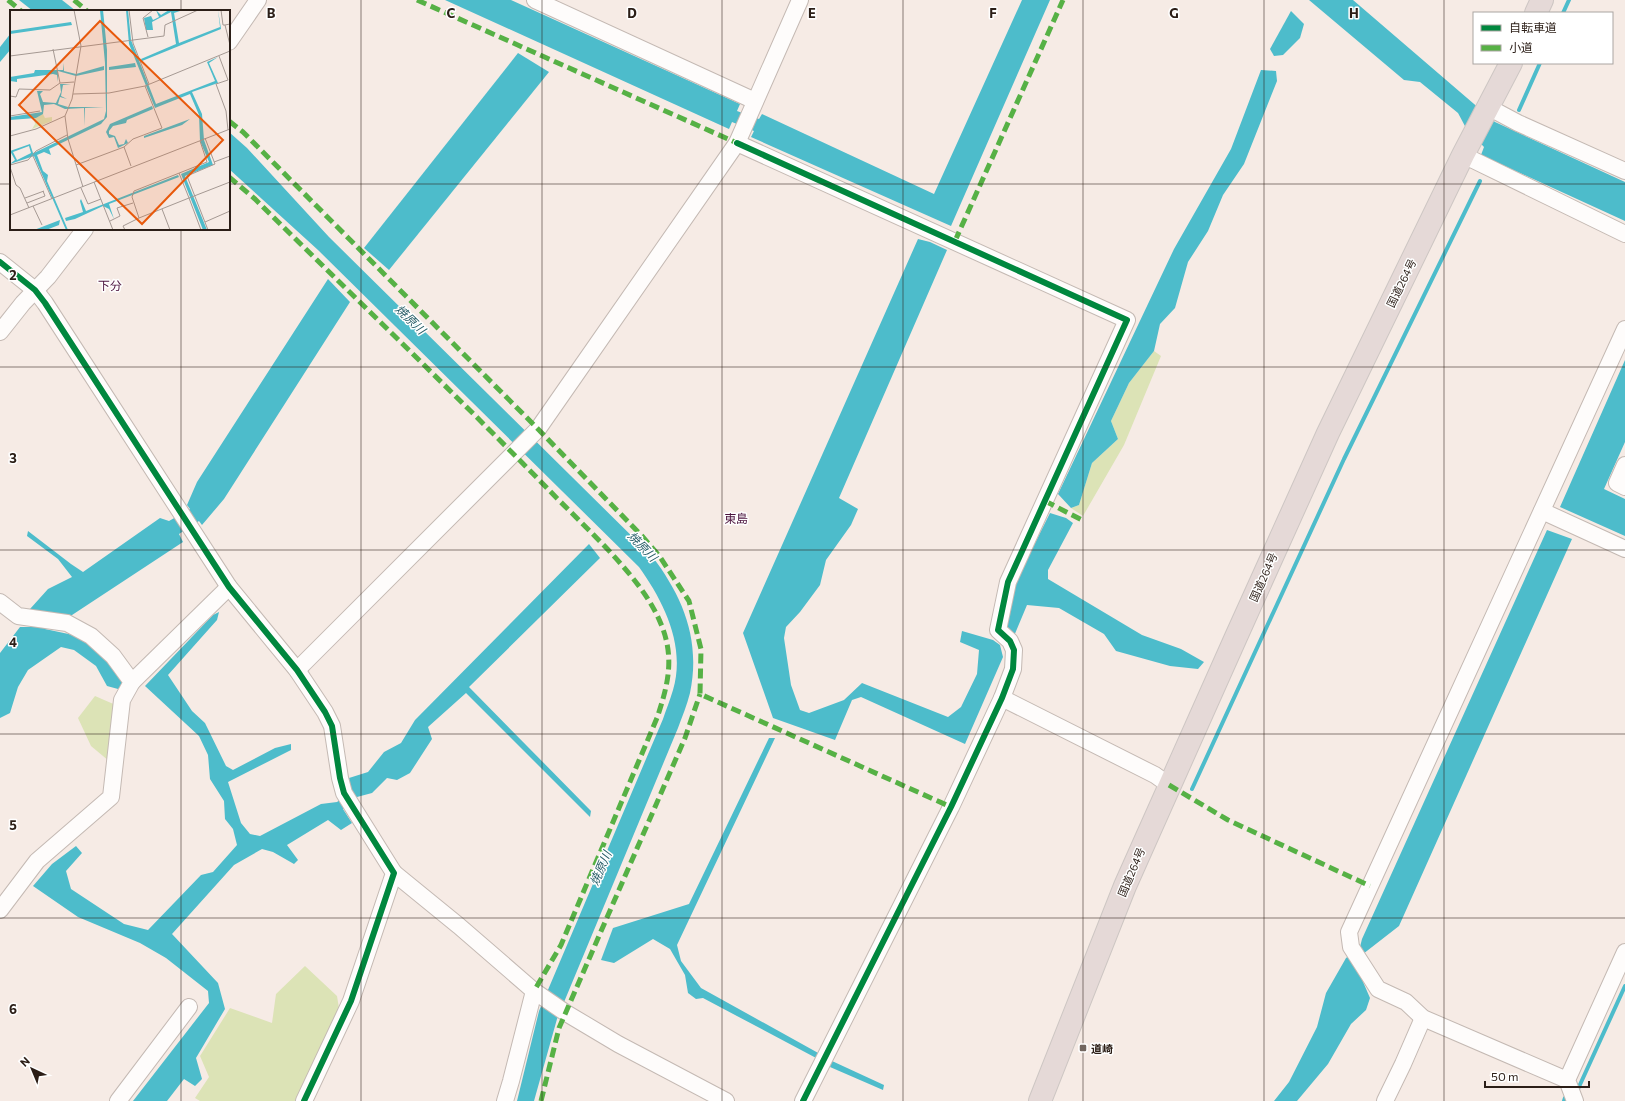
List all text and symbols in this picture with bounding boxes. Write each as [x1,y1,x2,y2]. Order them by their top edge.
text: B [267,5,276,21]
text: C [447,5,456,21]
text: D [627,5,637,21]
text: E [808,5,816,21]
text: F [989,5,997,21]
text: G [1169,5,1179,21]
text: H [1349,5,1359,21]
inset map [10,10,230,230]
legend [1473,12,1613,64]
text: 自転車道 [1509,20,1557,34]
text: 小道 [1509,40,1533,54]
street label: 国道264号 [1384,257,1418,309]
text: 2 [9,267,17,283]
district label: 下分 [98,278,122,292]
water label: 焼原川 [393,301,430,338]
text: 3 [9,450,17,466]
district label: 東島 [724,511,748,525]
water label: 焼原川 [625,528,662,565]
street label: 国道264号 [1246,550,1280,604]
text: 4 [9,634,17,650]
text: 5 [9,817,17,833]
street label: 国道264号 [1115,845,1147,899]
water label: 焼原川 [587,847,614,887]
text: 6 [9,1001,17,1017]
place label: 道崎 [1091,1042,1113,1055]
marker: 道崎 [1078,1043,1088,1053]
north arrow [12,1049,52,1089]
text: N [17,1054,32,1069]
scale bar [1485,1063,1589,1089]
text: 50 m [1491,1069,1519,1083]

